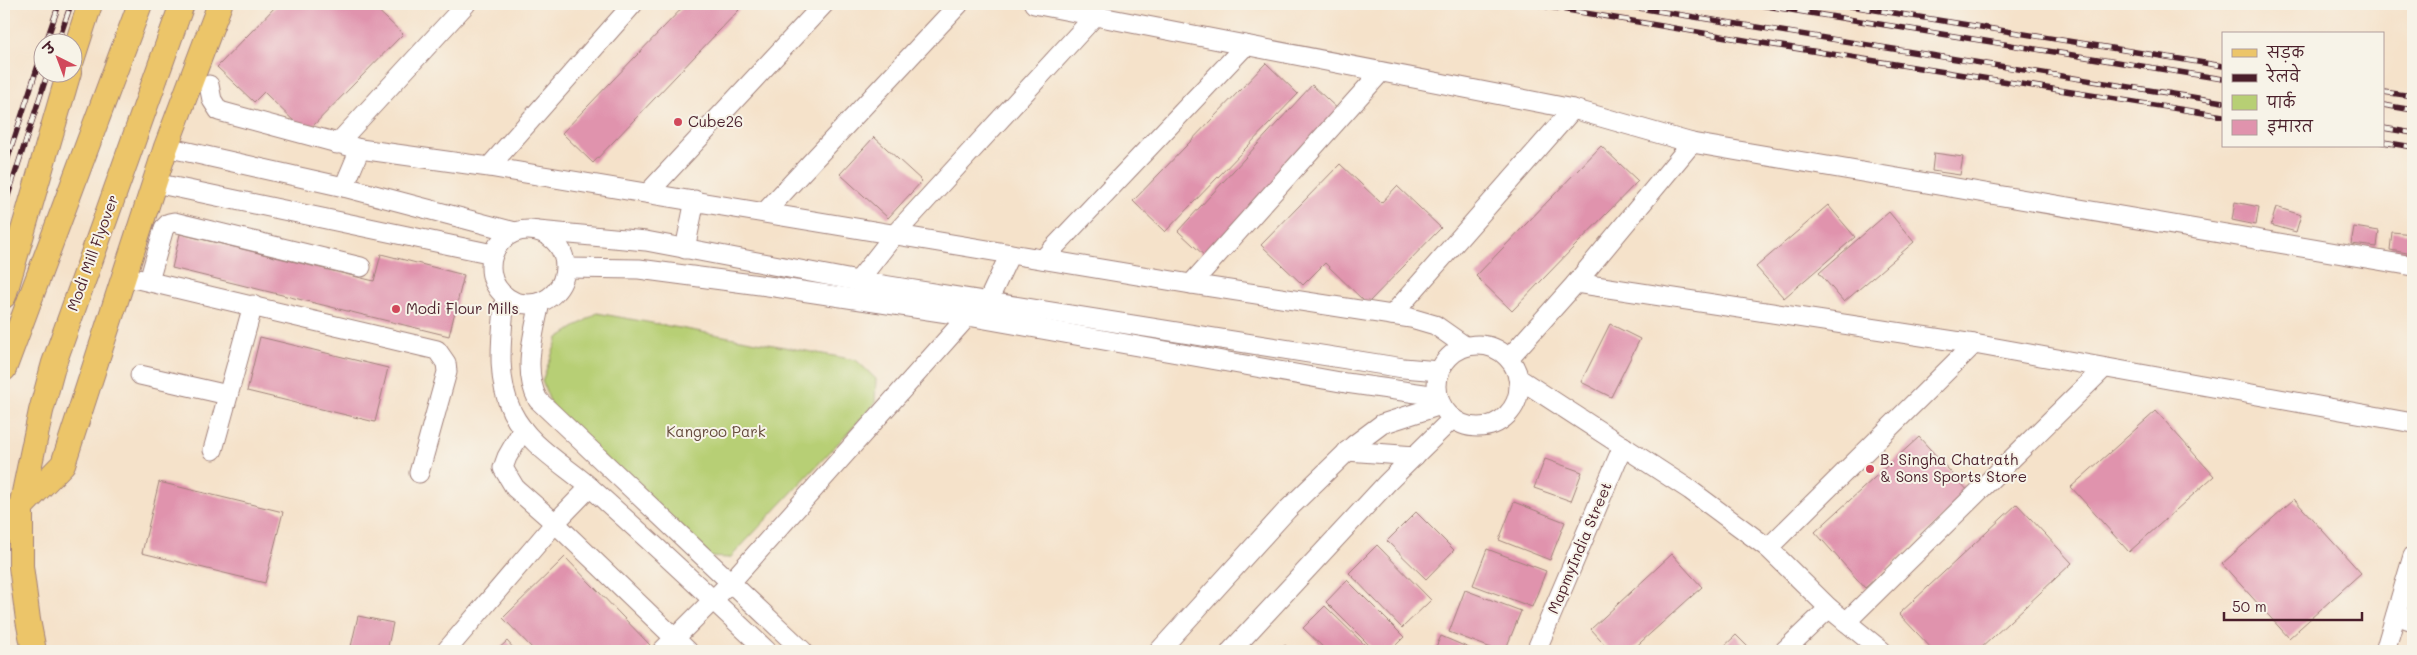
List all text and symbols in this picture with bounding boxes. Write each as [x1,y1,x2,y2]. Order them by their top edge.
north arrow [32,32,82,82]
legend [2222,32,2384,148]
text: उ [38,37,60,59]
text: सड़क [2266,42,2305,63]
text: रेलवे [2265,63,2301,86]
text: पार्क [2266,91,2297,112]
place label: Cube26 [688,111,743,131]
marker: Cube26 [672,116,684,128]
text: इमारत [2267,116,2314,136]
street label: Modi Mill Flyover [62,192,122,314]
place label: Modi Flour Mills [406,298,519,318]
marker: Modi Flour Mills [390,303,402,315]
park label: Kangroo Park [666,421,766,441]
place label: B. Singha Chatrath & Sons Sports Store [1880,449,2027,486]
marker: B. Singha Chatrath & Sons Sports Store [1864,463,1876,475]
street label: MapmyIndia Street [1542,479,1616,617]
scale bar [2224,590,2362,622]
text: 50 m [2232,596,2267,616]

